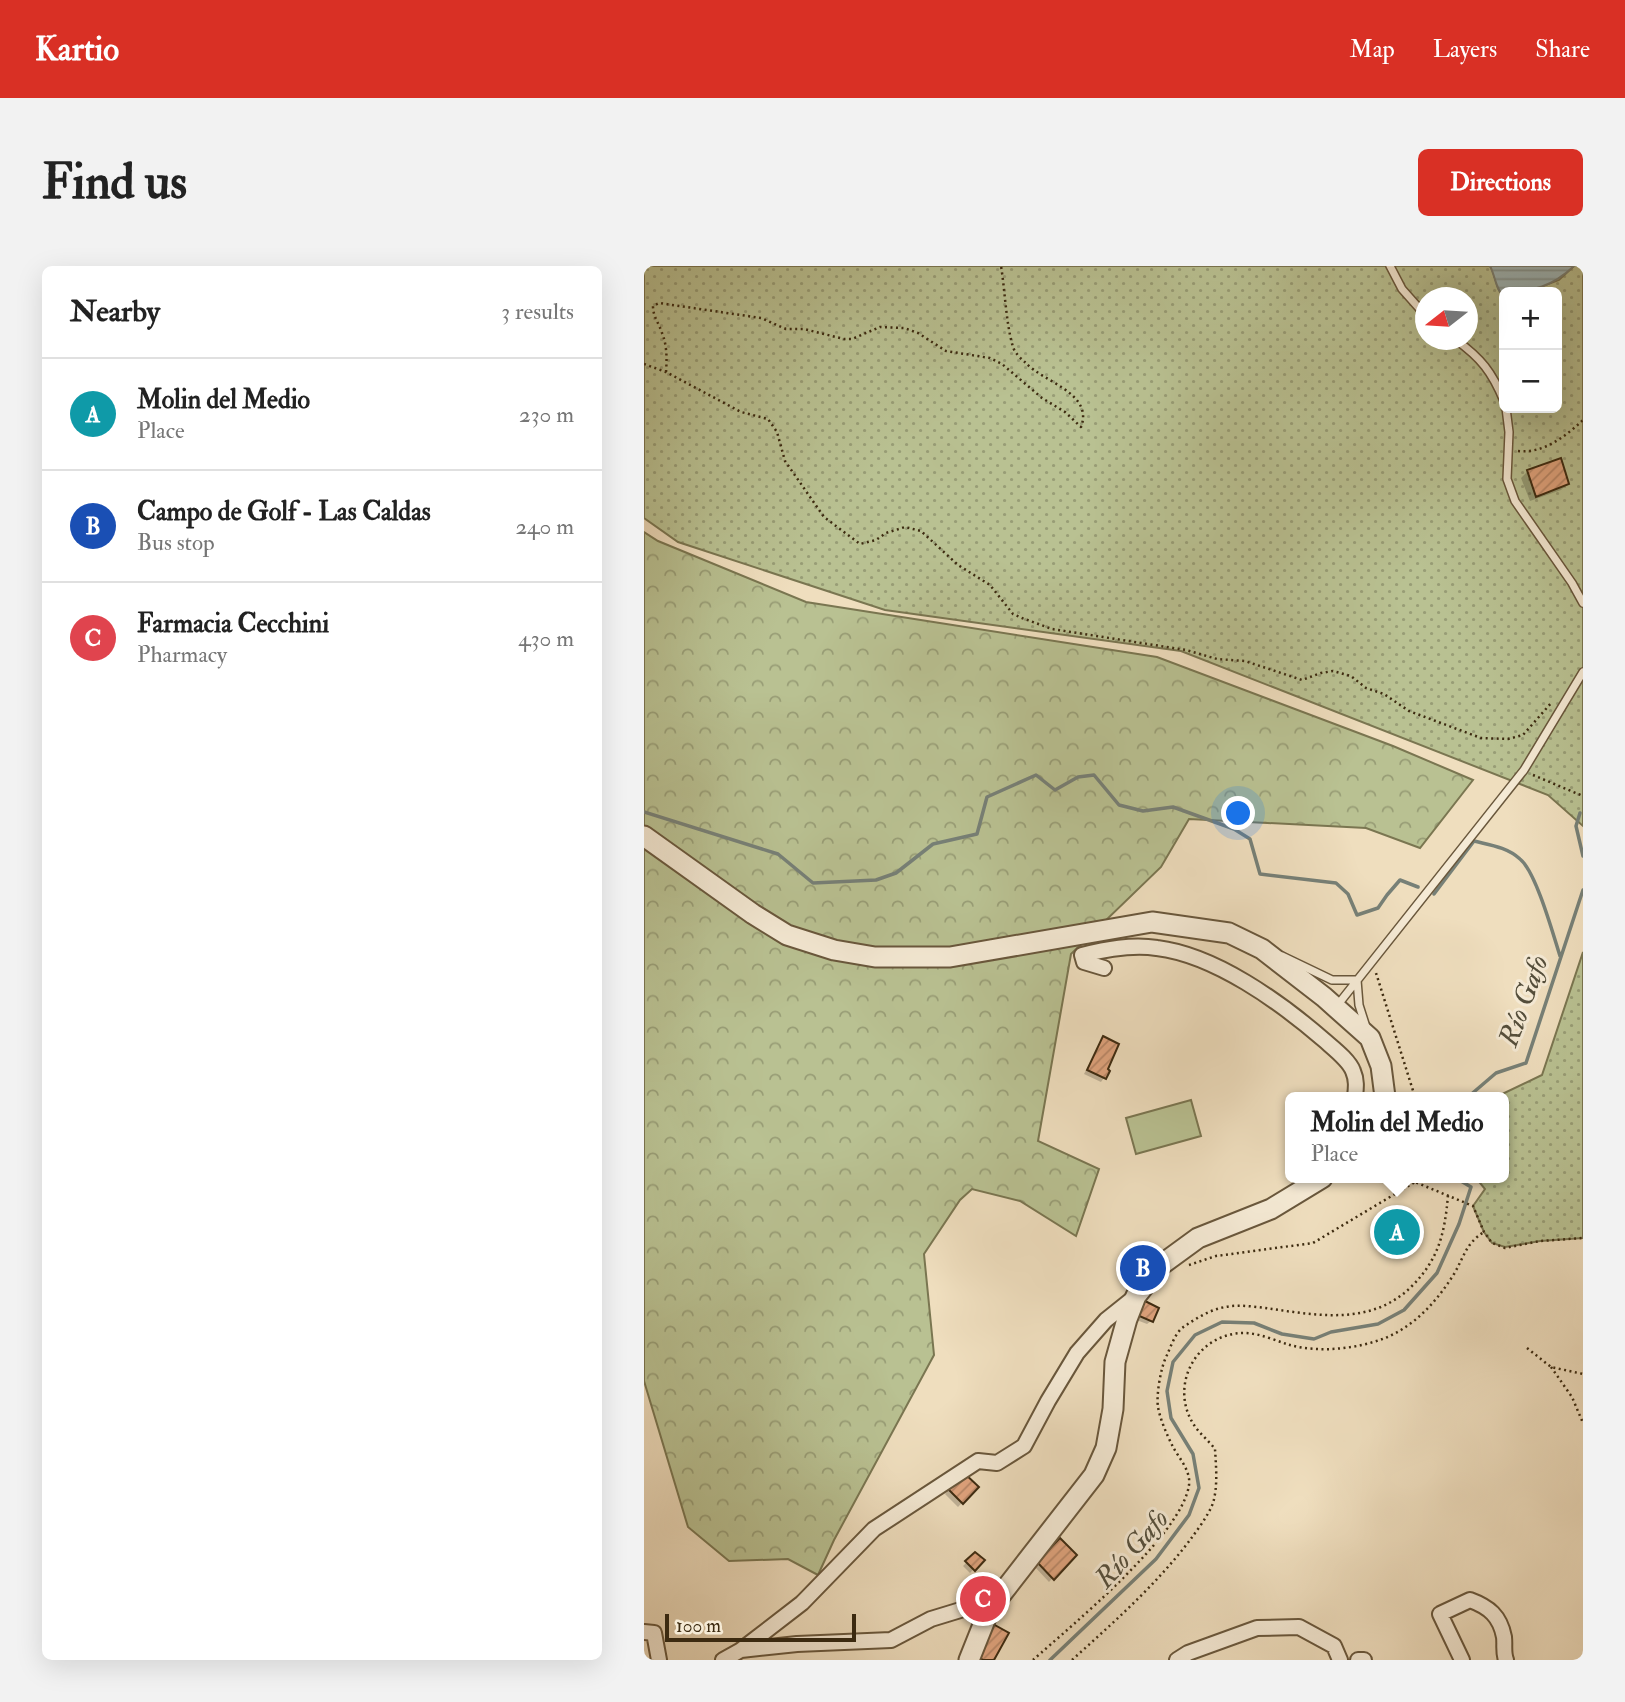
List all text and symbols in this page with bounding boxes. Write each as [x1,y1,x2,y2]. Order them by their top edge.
text: Kartio [35,29,119,70]
text: Map [1350,34,1395,65]
text: Layers [1433,34,1497,65]
text: Share [1535,34,1590,65]
button: Directions [1418,149,1583,216]
text: Find us [42,152,187,213]
north arrow [1415,287,1478,350]
map controls [1499,287,1562,413]
button: + [1499,287,1562,350]
text: Nearby [70,293,160,330]
text: 3 results [501,297,574,326]
button: − [1499,350,1562,413]
text: Molin del Medio [137,384,310,416]
text: A [86,400,100,429]
text: 230 m [519,400,574,429]
text: Place [137,416,185,445]
text: Campo de Golf - Las Caldas [137,496,431,528]
text: B [85,512,101,541]
text: 240 m [515,512,574,541]
text: Bus stop [137,528,215,557]
text: Farmacia Cecchini [137,608,329,640]
text: C [85,624,101,653]
text: 430 m [518,624,574,653]
text: Pharmacy [137,640,227,669]
your location [1221,796,1255,830]
water label: Río Gafo [1491,951,1557,1052]
popup [1285,1092,1509,1183]
text: Molin del Medio [1311,1107,1484,1139]
text: Place [1311,1139,1358,1168]
pin: A [1374,1206,1420,1258]
pin: B [1120,1242,1166,1294]
water label: Río Gafo [1087,1502,1177,1597]
pin: C [960,1573,1006,1625]
scale bar [665,1611,856,1643]
text: 100 m [676,1614,721,1638]

